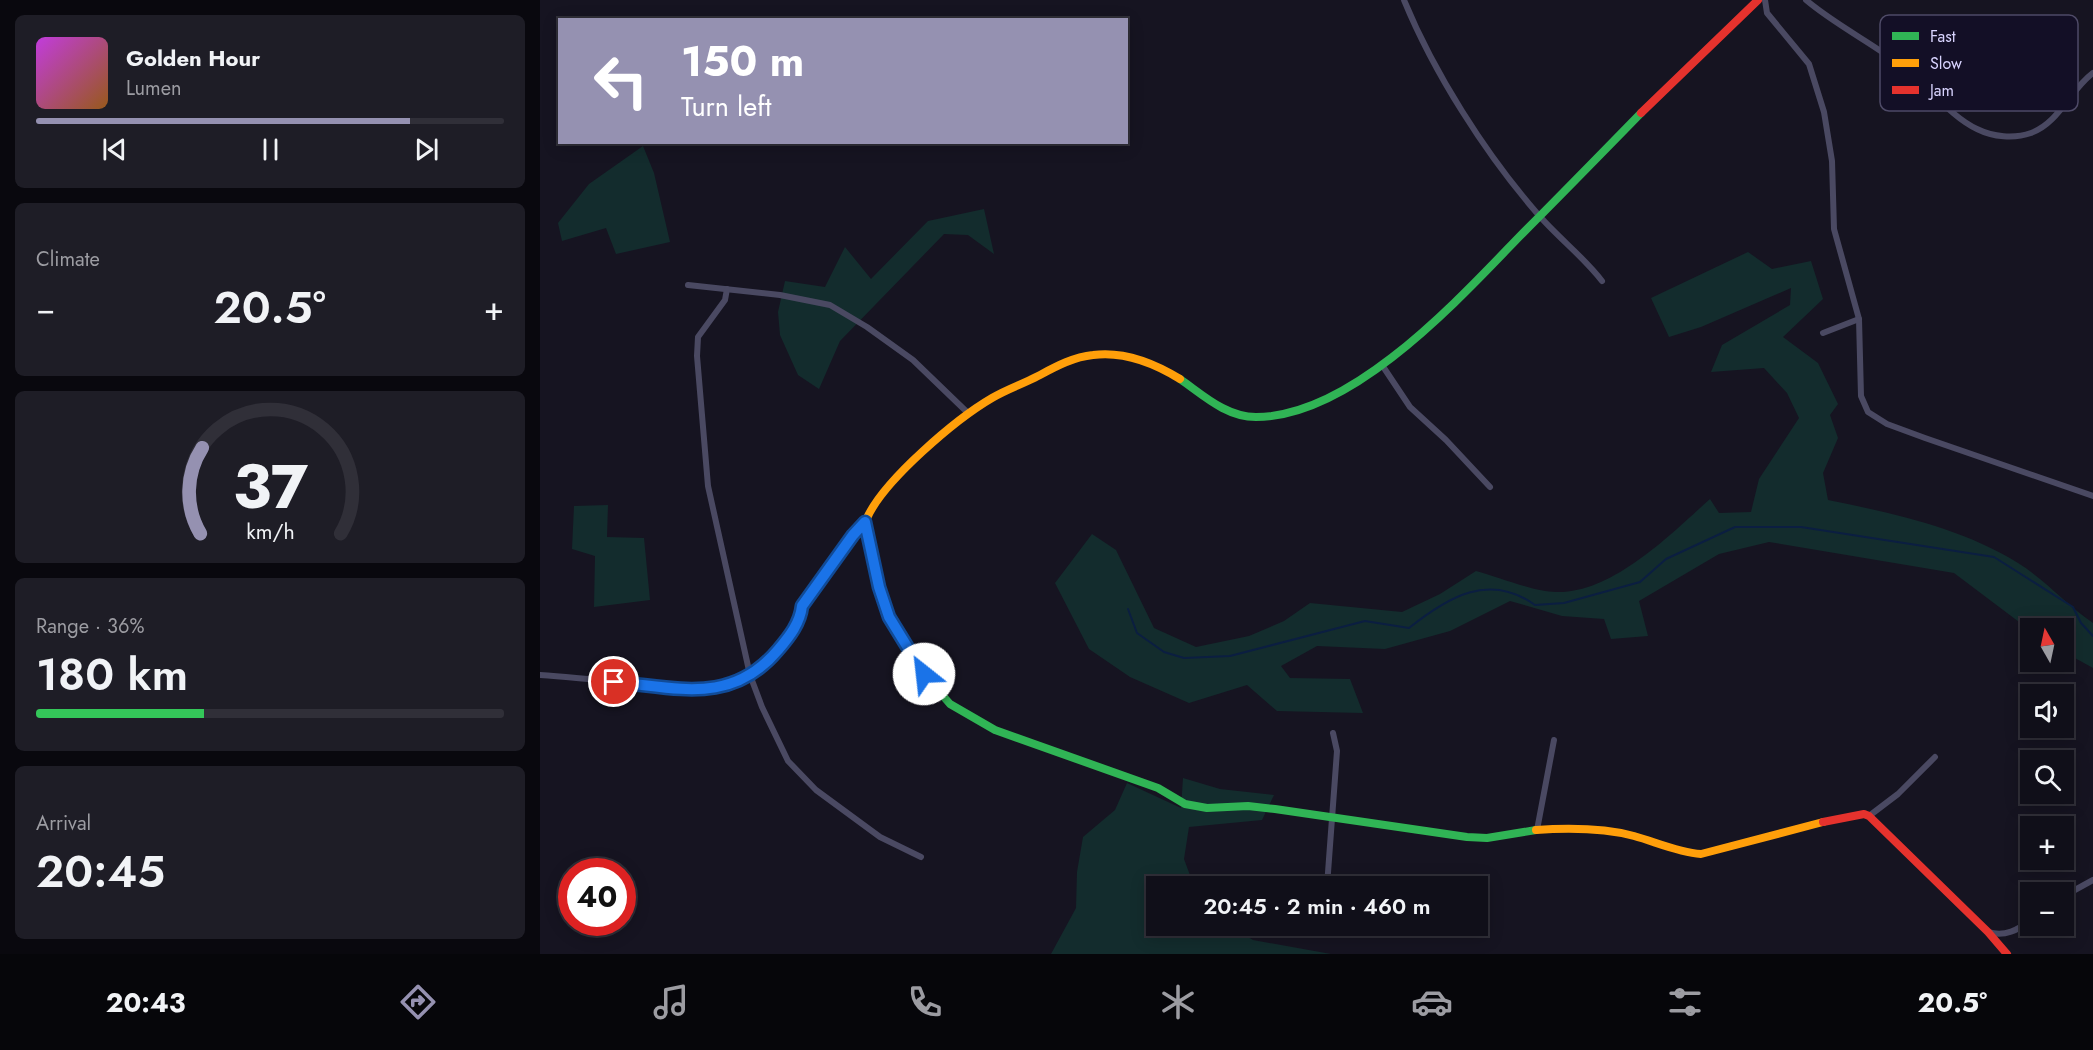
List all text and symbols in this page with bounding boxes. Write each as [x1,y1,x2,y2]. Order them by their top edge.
legend [1880,15,2078,111]
text: Fast [1930,25,1956,48]
text: 150 m [681,31,804,92]
text: Golden Hour [126,42,260,74]
icon: left [582,42,660,120]
text: Slow [1930,52,1962,75]
text: Lumen [126,74,182,103]
text: Jam [1928,79,1954,102]
text: Turn left [681,87,771,126]
icon: previous [98,133,131,166]
icon: pause [254,133,287,166]
icon: next [410,133,443,166]
text: Climate [36,245,100,274]
text: 20.5° [213,275,326,340]
text: − [36,285,55,332]
text: + [484,285,504,332]
text: 37 [232,441,308,531]
text: km/h [246,516,294,547]
text: Range · 36% [36,612,144,641]
north arrow [2020,618,2074,672]
map controls [2020,618,2074,936]
text: 180 km [36,642,188,707]
position arrow [892,642,956,706]
pin [588,656,639,707]
icon: arrive [597,665,630,698]
button: sound [2020,684,2074,738]
button: search [2020,750,2074,804]
text: Arrival [36,809,91,838]
button: + [2020,816,2074,870]
text: 20:45 [36,839,165,904]
speed limit sign: 40 [558,858,636,936]
button: − [2020,882,2074,936]
text: 20:45 · 2 min · 460 m [1203,890,1431,922]
icon: directions [397,981,439,1023]
icon: music [650,981,692,1023]
icon: phone [904,981,946,1023]
icon: climate [1157,981,1199,1023]
icon: car [1411,981,1453,1023]
icon: filters [1664,981,1706,1023]
text: 20:43 [106,983,186,1022]
text: 20.5° [1918,983,1987,1022]

